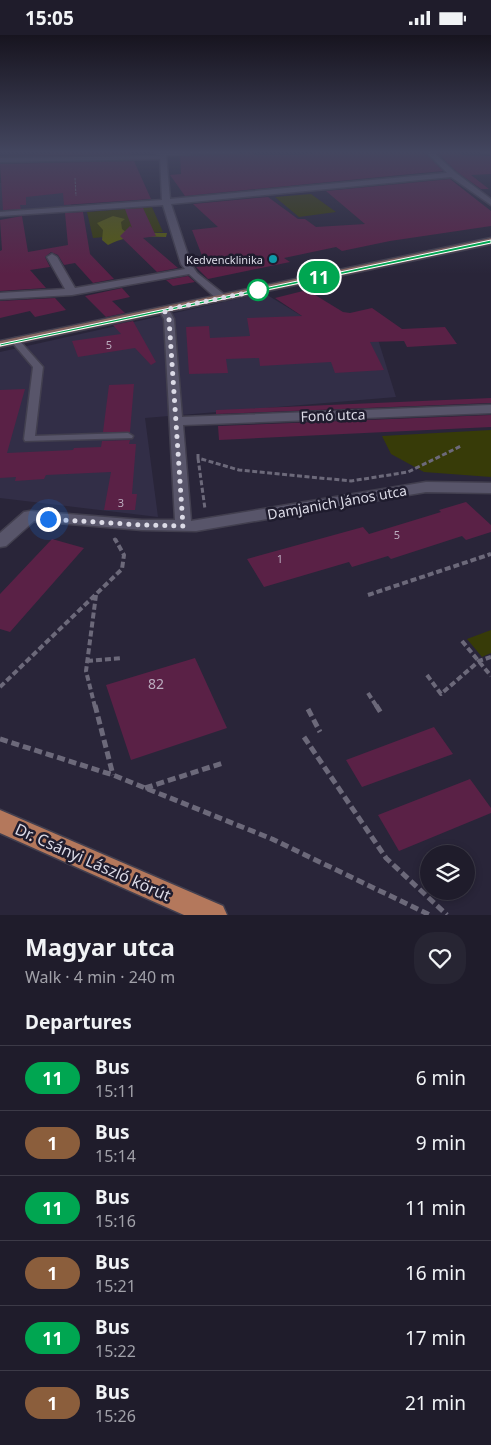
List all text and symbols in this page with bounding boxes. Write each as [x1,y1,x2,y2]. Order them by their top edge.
text: 15:05 [25,5,74,31]
place label: Kedvencklinika [186,252,263,267]
marker: Kedvencklinika [267,253,279,265]
line badge: 11 [296,261,342,293]
text: 11 [309,265,329,289]
unlabelled marker [247,279,269,301]
house number: 5 [106,337,112,352]
street label: Fonó utca [300,404,366,426]
street label: Damjanich János utca [266,480,408,524]
house number: 3 [118,495,124,510]
your location [36,507,61,532]
house number: 5 [394,527,400,542]
house number: 1 [277,551,283,566]
house number: 82 [148,674,164,693]
street label: Dr. Csányi László körút [12,818,175,906]
map controls [420,845,475,900]
button: layers [420,845,475,900]
text: Magyar utca [25,930,175,963]
button: heart [414,932,466,984]
text: Walk · 4 min · 240 m [25,966,175,988]
text: Departures [25,1009,132,1035]
text: Bus [95,1054,130,1080]
text: 6 min [416,1065,466,1091]
text: 11 [42,1066,63,1090]
text: 15:11 [95,1080,136,1102]
text: Bus [95,1119,130,1145]
text: 9 min [416,1130,466,1156]
text: 1 [47,1131,58,1155]
text: 15:14 [95,1145,136,1167]
text: Bus [95,1184,130,1210]
text: 11 min [405,1195,466,1221]
text: 11 [42,1196,63,1220]
text: 15:16 [95,1210,136,1232]
text: Bus [95,1249,130,1275]
text: 16 min [405,1260,466,1286]
text: 1 [47,1261,58,1285]
text: 15:21 [95,1275,136,1297]
text: Bus [95,1314,130,1340]
text: 17 min [405,1325,466,1351]
text: 11 [42,1326,63,1350]
text: 15:22 [95,1340,136,1362]
text: Bus [95,1379,130,1405]
text: 21 min [405,1390,466,1416]
text: 1 [47,1391,58,1415]
text: 15:26 [95,1405,136,1427]

